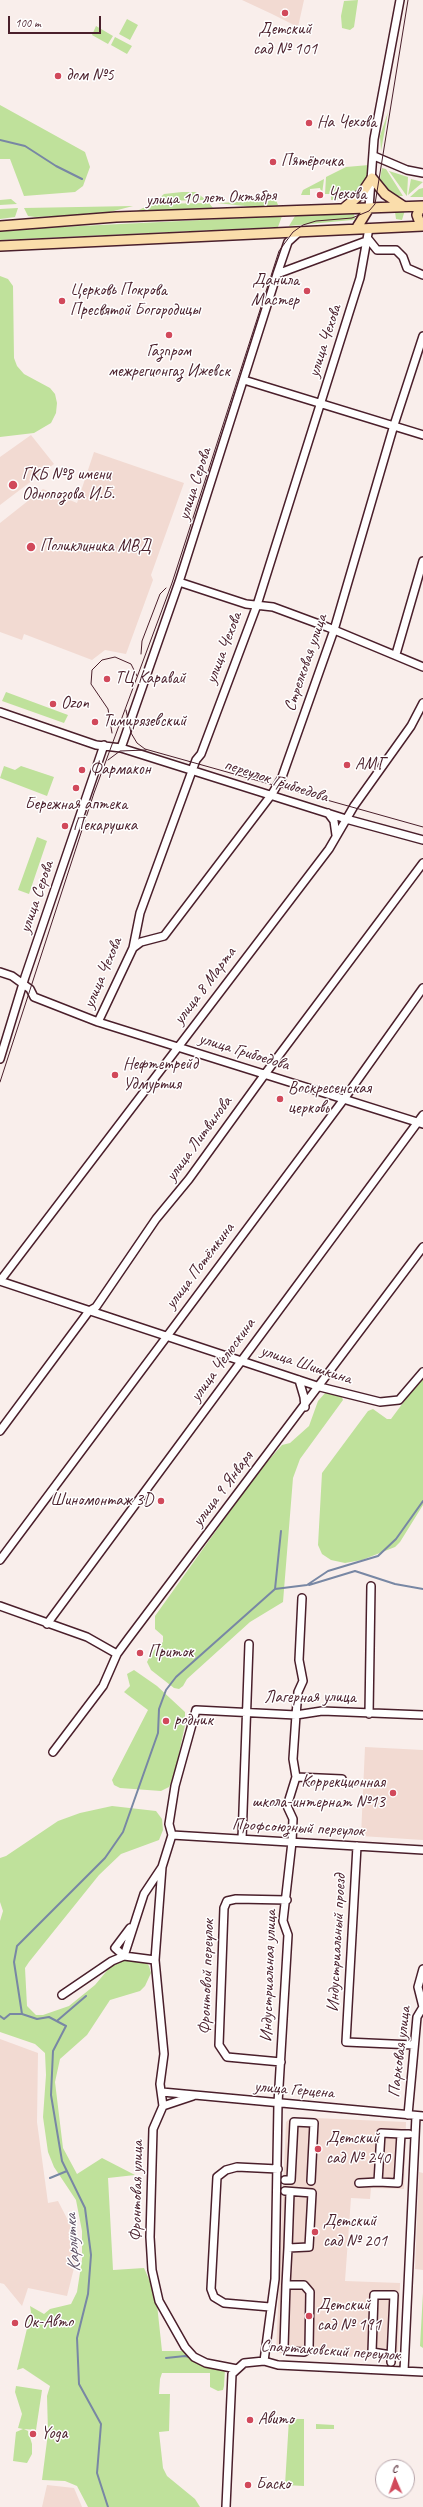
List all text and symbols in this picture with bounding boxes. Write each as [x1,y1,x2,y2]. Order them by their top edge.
scale bar [10,8,103,34]
marker: Детский сад № 101 [280,8,290,18]
text: 100 m [15,15,41,31]
place label: Детский сад № 101 [253,20,317,60]
place label: дом №5 [66,66,114,86]
marker: дом №5 [53,71,63,81]
place label: На Чехова [317,113,376,133]
marker: На Чехова [304,118,314,128]
place label: Пятёрочка [281,152,343,172]
marker: Пятёрочка [268,157,278,167]
place label: Чехова [328,185,366,205]
street label: улица 10 лет Октября [146,186,276,210]
marker: Чехова [315,190,325,200]
place label: Данила Мастер [251,271,299,311]
place label: Церковь Покрова Пресвятой Богородицы [70,281,200,321]
marker: Данила Мастер [302,286,312,296]
marker: Церковь Покрова Пресвятой Богородицы [57,296,67,306]
street label: улица Чехова [304,302,346,380]
marker: Газпром межрегионгаз Ижевск [164,330,174,340]
place label: Газпром межрегионгаз Ижевск [108,342,230,382]
street label: улица Серова [174,445,216,523]
place label: ГКБ №8 имени Однопозова И.Б. [22,465,114,505]
marker: ГКБ №8 имени Однопозова И.Б. [7,479,19,491]
place label: Поликлиника МВД [40,537,151,557]
marker: Поликлиника МВД [25,541,37,553]
street label: улица Чехова [201,609,247,687]
street label: Стрелковая улица [280,612,332,714]
place label: ТЦ Каравай [115,669,185,689]
marker: ТЦ Каравай [102,674,112,684]
place label: Ozon [61,694,89,714]
marker: Ozon [48,699,58,709]
place label: Тимирязевский [103,712,186,732]
marker: Тимирязевский [90,717,100,727]
street label: переулок Грибоедова [222,755,330,807]
place label: АМГ [355,755,385,775]
place label: Фармакон [90,760,151,780]
marker: АМГ [342,760,352,770]
marker: Фармакон [77,765,87,775]
marker: Бережная аптека [71,783,81,793]
place label: Бережная аптека [25,795,127,815]
place label: Пекарушка [73,816,137,836]
marker: Пекарушка [60,821,70,831]
street label: улица Серова [15,858,59,936]
street label: улица Чехова [79,935,127,1011]
street label: улица 8 Марта [169,943,241,1029]
street label: улица Грибоедова [196,1029,292,1075]
place label: Нефтетрейд Удмуртия [123,1055,198,1095]
marker: Нефтетрейд Удмуртия [110,1070,120,1080]
place label: Воскресенская церковь [288,1079,371,1119]
street label: улица Литвинова [161,1093,237,1185]
marker: Воскресенская церковь [275,1094,285,1104]
street label: улица Потёмкина [161,1219,239,1313]
street label: улица Челюскина [186,1314,260,1406]
street label: улица Шишкина [258,1341,354,1389]
street label: улица 9 Января [188,1447,258,1531]
place label: Шиномонтаж 3D [50,1491,153,1511]
marker: Шиномонтаж 3D [156,1496,166,1506]
place label: Приток [148,1643,193,1663]
marker: Приток [135,1648,145,1658]
street label: Лагерная улица [264,1688,356,1708]
place label: родник [174,1711,213,1731]
marker: родник [161,1716,171,1726]
place label: Коррекционная школа-интернат №13 [252,1773,385,1813]
marker: Коррекционная школа-интернат №13 [388,1788,398,1798]
street label: Профсоюзный переулок [232,1814,364,1842]
street label: Индустриальный проезд [323,1873,351,2013]
street label: Индустриальная улица [256,1910,282,2042]
street label: Фронтовой переулок [195,1919,219,2035]
street label: Парковая улица [384,2005,416,2099]
street label: улица Герцена [253,2076,335,2104]
place label: Детский сад № 240 [326,2129,390,2169]
street label: Фронтовая улица [126,2140,148,2242]
marker: Детский сад № 240 [313,2144,323,2154]
place label: Детский сад № 201 [323,2212,387,2252]
water label: Карлутка [60,2213,86,2273]
marker: Детский сад № 201 [310,2227,320,2237]
place label: Детский сад № 191 [317,2296,381,2336]
marker: Детский сад № 191 [304,2311,314,2321]
place label: Ок-Авто [23,2313,73,2333]
marker: Ок-Авто [10,2318,20,2328]
street label: Спартаковский переулок [260,2336,400,2366]
place label: Авито [258,2410,294,2430]
marker: Авито [245,2415,255,2425]
place label: Yoga [41,2424,67,2444]
marker: Yoga [28,2429,38,2439]
north arrow [375,2459,415,2499]
text: С [392,2461,398,2475]
place label: Баско [256,2475,290,2495]
marker: Баско [243,2480,253,2490]

